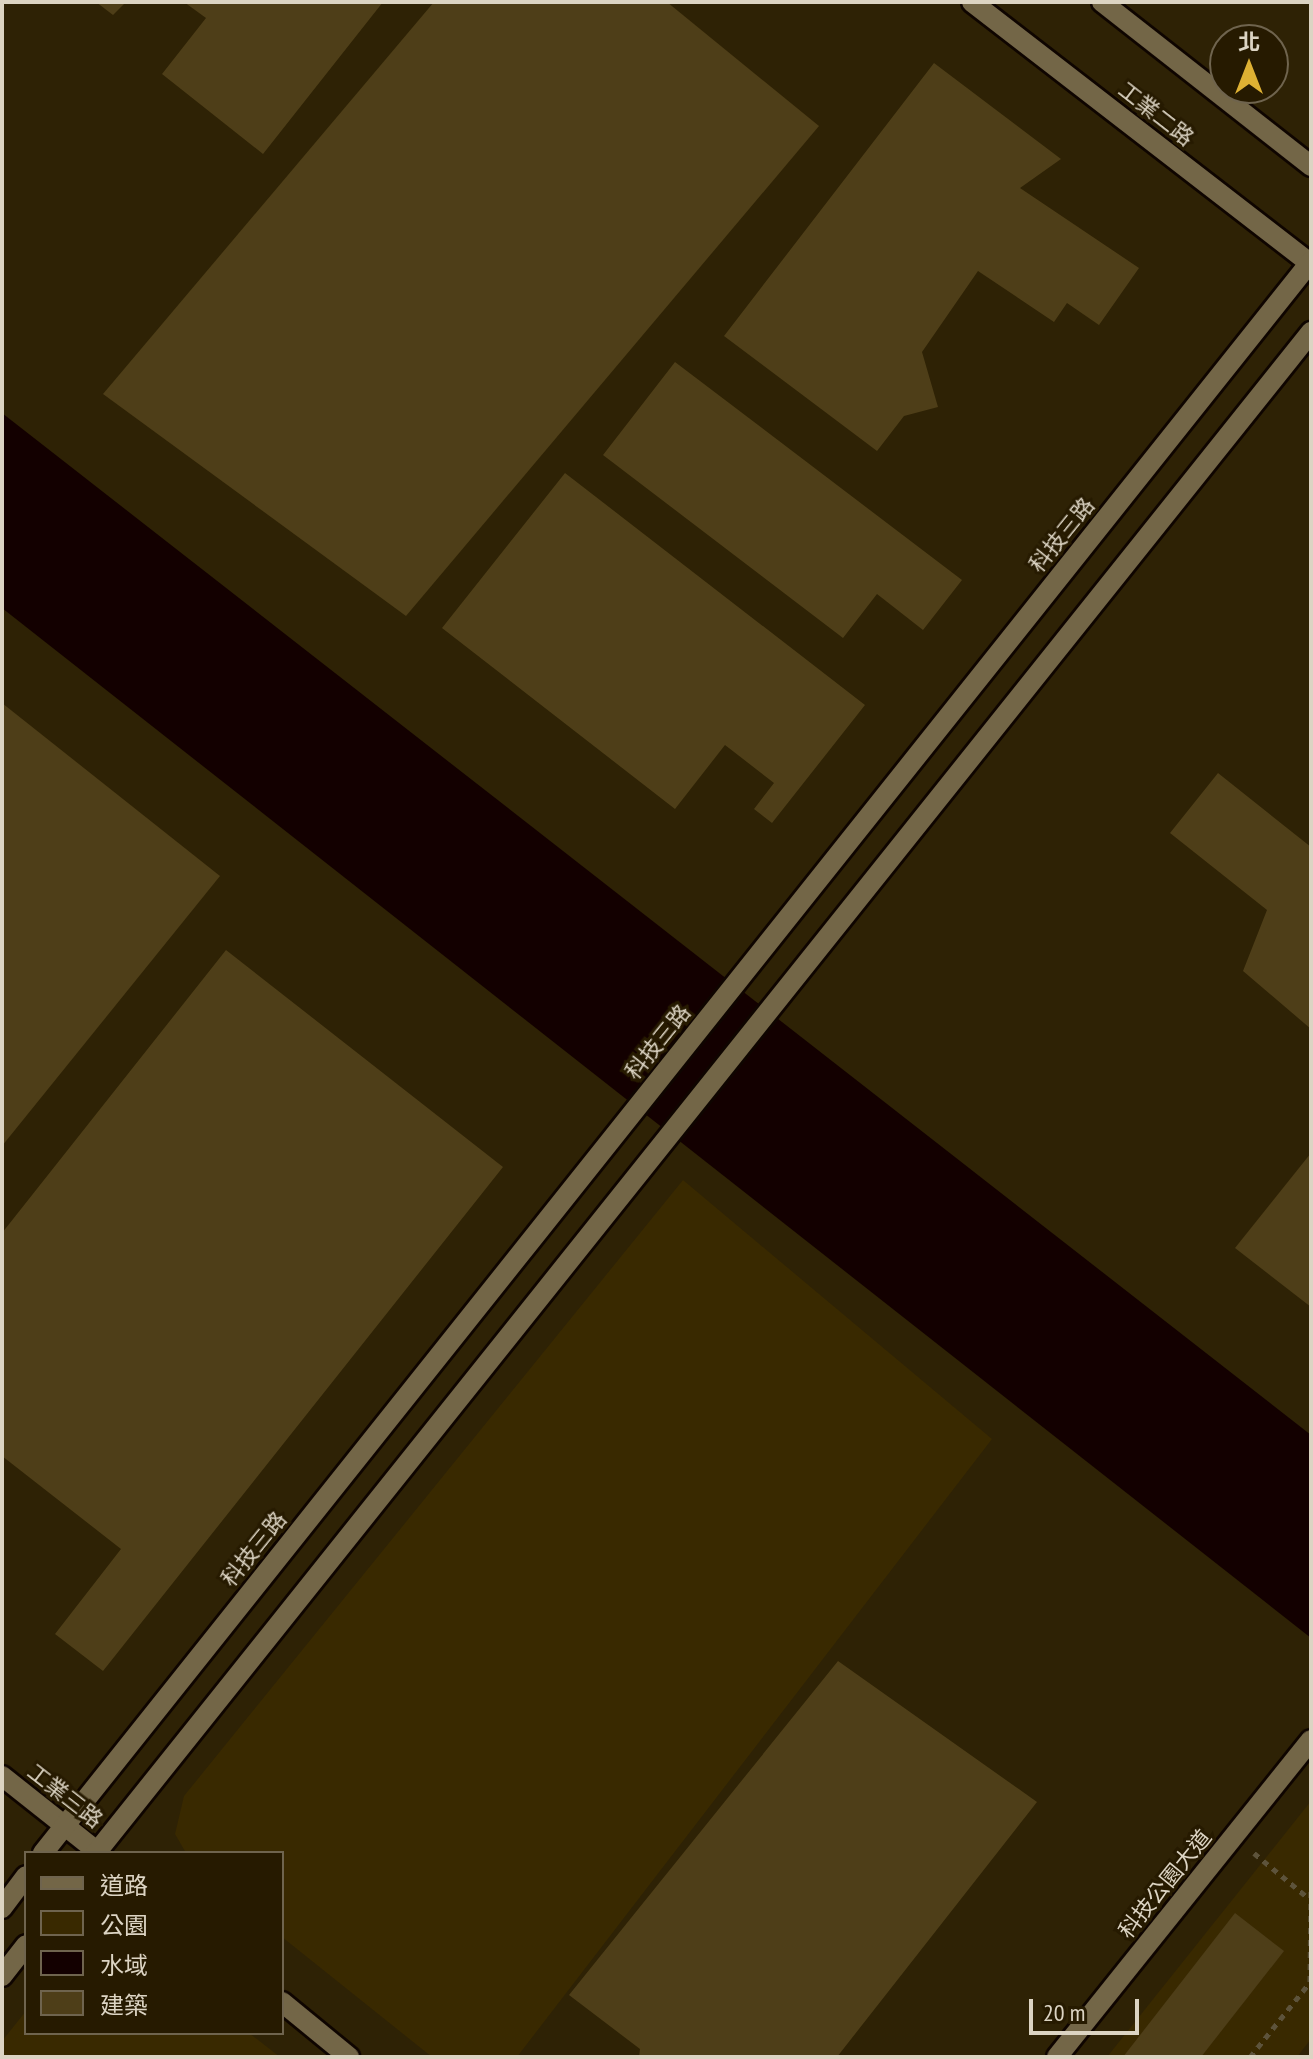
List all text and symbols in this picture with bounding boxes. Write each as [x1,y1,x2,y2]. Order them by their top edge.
north arrow [1209,24,1289,104]
text: 北 [1238,28,1260,56]
street label: 工業二路 [1113,77,1199,151]
street label: 科技三路 [1024,492,1100,578]
street label: 科技三路 [620,999,696,1085]
street label: 科技三路 [216,1506,292,1592]
street label: 工業三路 [22,1759,108,1833]
street label: 科技公園大道 [1113,1824,1217,1944]
legend [24,1851,284,2035]
text: 道路 [100,1870,148,1901]
text: 公園 [100,1910,148,1941]
text: 水域 [100,1950,148,1981]
scale bar [1033,1983,1143,2033]
text: 建築 [100,1990,148,2021]
text: 20 m [1043,1997,1085,2028]

